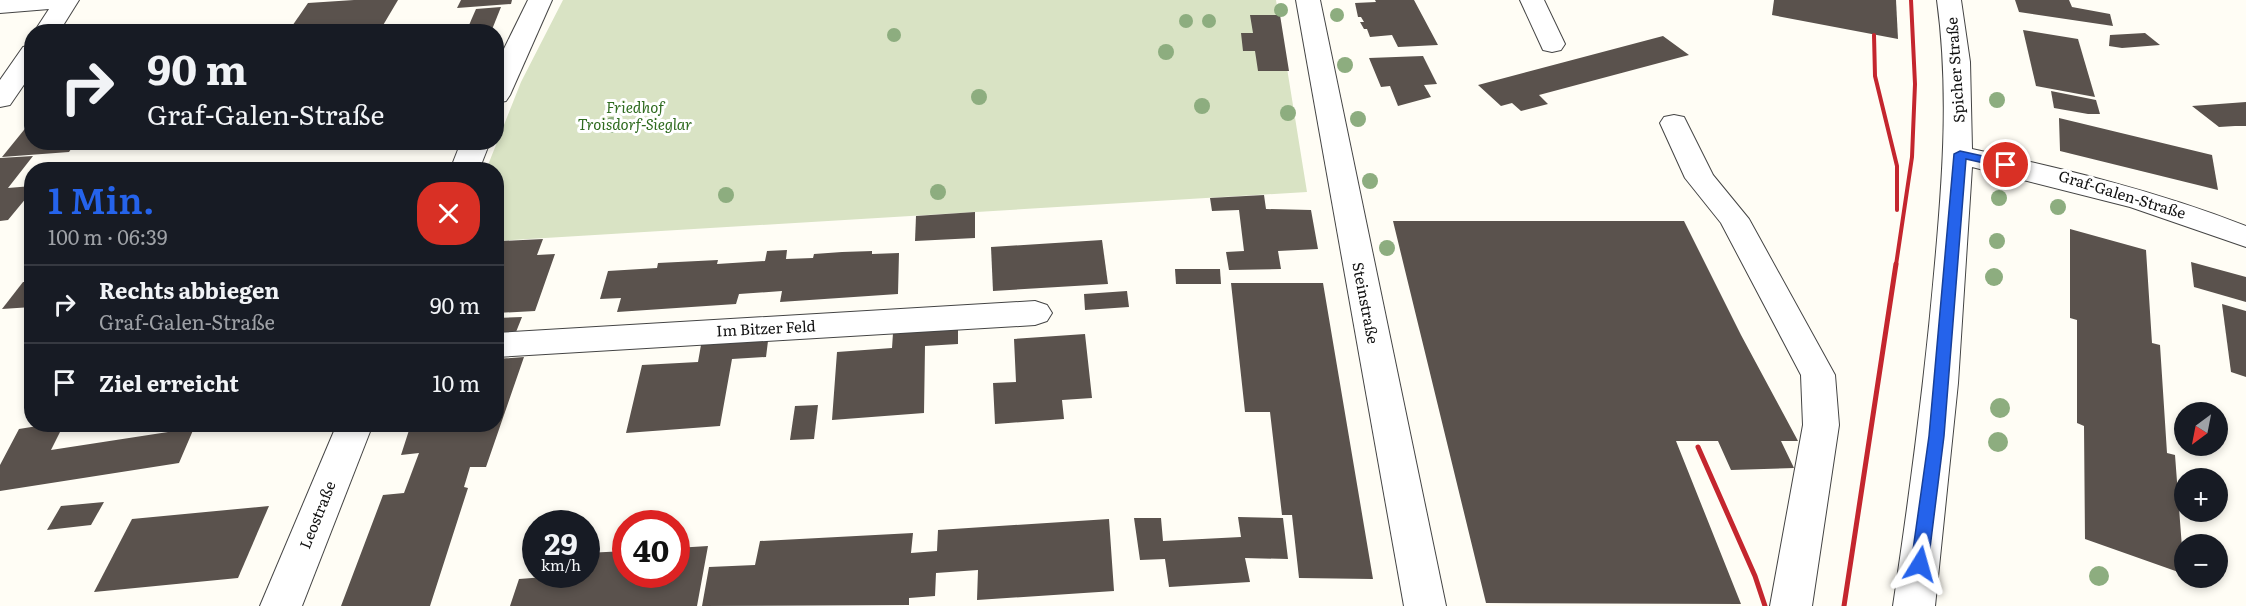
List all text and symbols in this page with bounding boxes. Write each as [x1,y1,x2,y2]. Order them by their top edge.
street label: Spicher Straße [1939,16,1970,124]
text: 90 m [147,36,247,98]
icon: right [48,48,126,126]
text: Graf-Galen-Straße [147,93,384,133]
park label: Friedhof Troisdorf-Sieglar [578,95,692,135]
pin [1980,139,2031,190]
icon: arrive [1989,148,2022,181]
street label: Graf-Galen-Straße [2056,163,2189,224]
text: 1 Min. [48,172,155,225]
button: close [417,182,480,245]
text: 100 m · 06:39 [48,221,167,251]
street label: Steinstraße [1347,260,1386,346]
text: Rechts abbiegen [99,273,279,306]
icon: right [48,288,81,321]
text: 90 m [430,288,480,321]
text: Graf-Galen-Straße [99,306,275,336]
street label: Im Bitzer Feld [716,313,816,342]
icon: arrive [48,366,81,399]
text: Ziel erreicht [99,366,239,399]
text: 10 m [433,366,480,399]
north arrow [2174,402,2228,456]
map controls [2174,402,2228,588]
button: + [2174,468,2228,522]
street label: Leostraße [293,477,341,552]
speed limit sign: 40 [612,510,690,588]
text: 29 [544,520,578,564]
position arrow [1888,532,1952,596]
button: − [2174,534,2228,588]
text: km/h [541,553,581,576]

